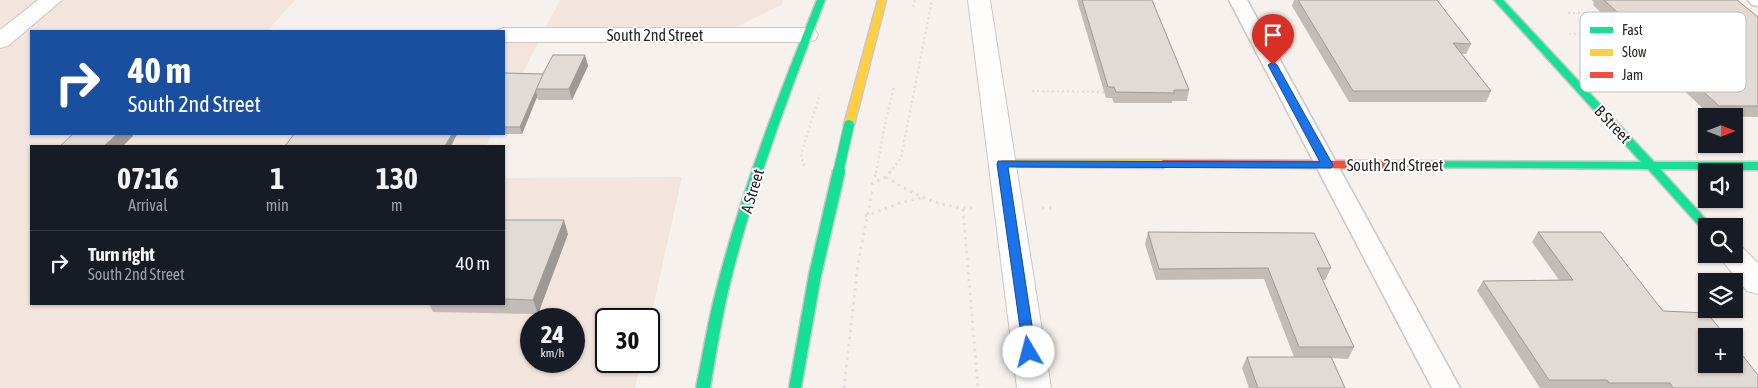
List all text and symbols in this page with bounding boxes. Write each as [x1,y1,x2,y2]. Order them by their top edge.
legend [1580,12,1746,92]
pin [1252,14,1294,65]
icon: arrive [1259,21,1287,49]
text: Fast [1622,22,1643,38]
street label: South 2nd Street [607,26,704,44]
text: Slow [1622,44,1647,60]
icon: right [45,50,110,115]
text: 40 m [128,50,191,90]
text: Jam [1622,67,1643,83]
text: South 2nd Street [128,91,261,117]
street label: B Street [1591,101,1635,147]
north arrow [1698,108,1742,152]
map controls [1698,108,1743,373]
street label: South 2nd Street [1347,156,1444,174]
text: 07:16 [117,161,179,195]
text: 1 [270,161,284,195]
text: 130 [376,161,418,195]
button: sound [1698,163,1743,208]
street label: A Street [737,166,767,215]
text: Arrival [128,196,167,214]
text: min [266,196,289,214]
text: m [391,196,403,214]
button: search [1698,218,1743,263]
text: Turn right [88,243,155,265]
icon: right [45,249,73,277]
text: 40 m [456,252,490,274]
text: South 2nd Street [88,265,185,283]
button: layers [1698,273,1743,318]
speed limit sign: 30 [595,308,660,373]
text: 24 [541,320,564,348]
position arrow [1002,325,1054,377]
button: + [1698,328,1743,373]
text: km/h [541,346,564,360]

